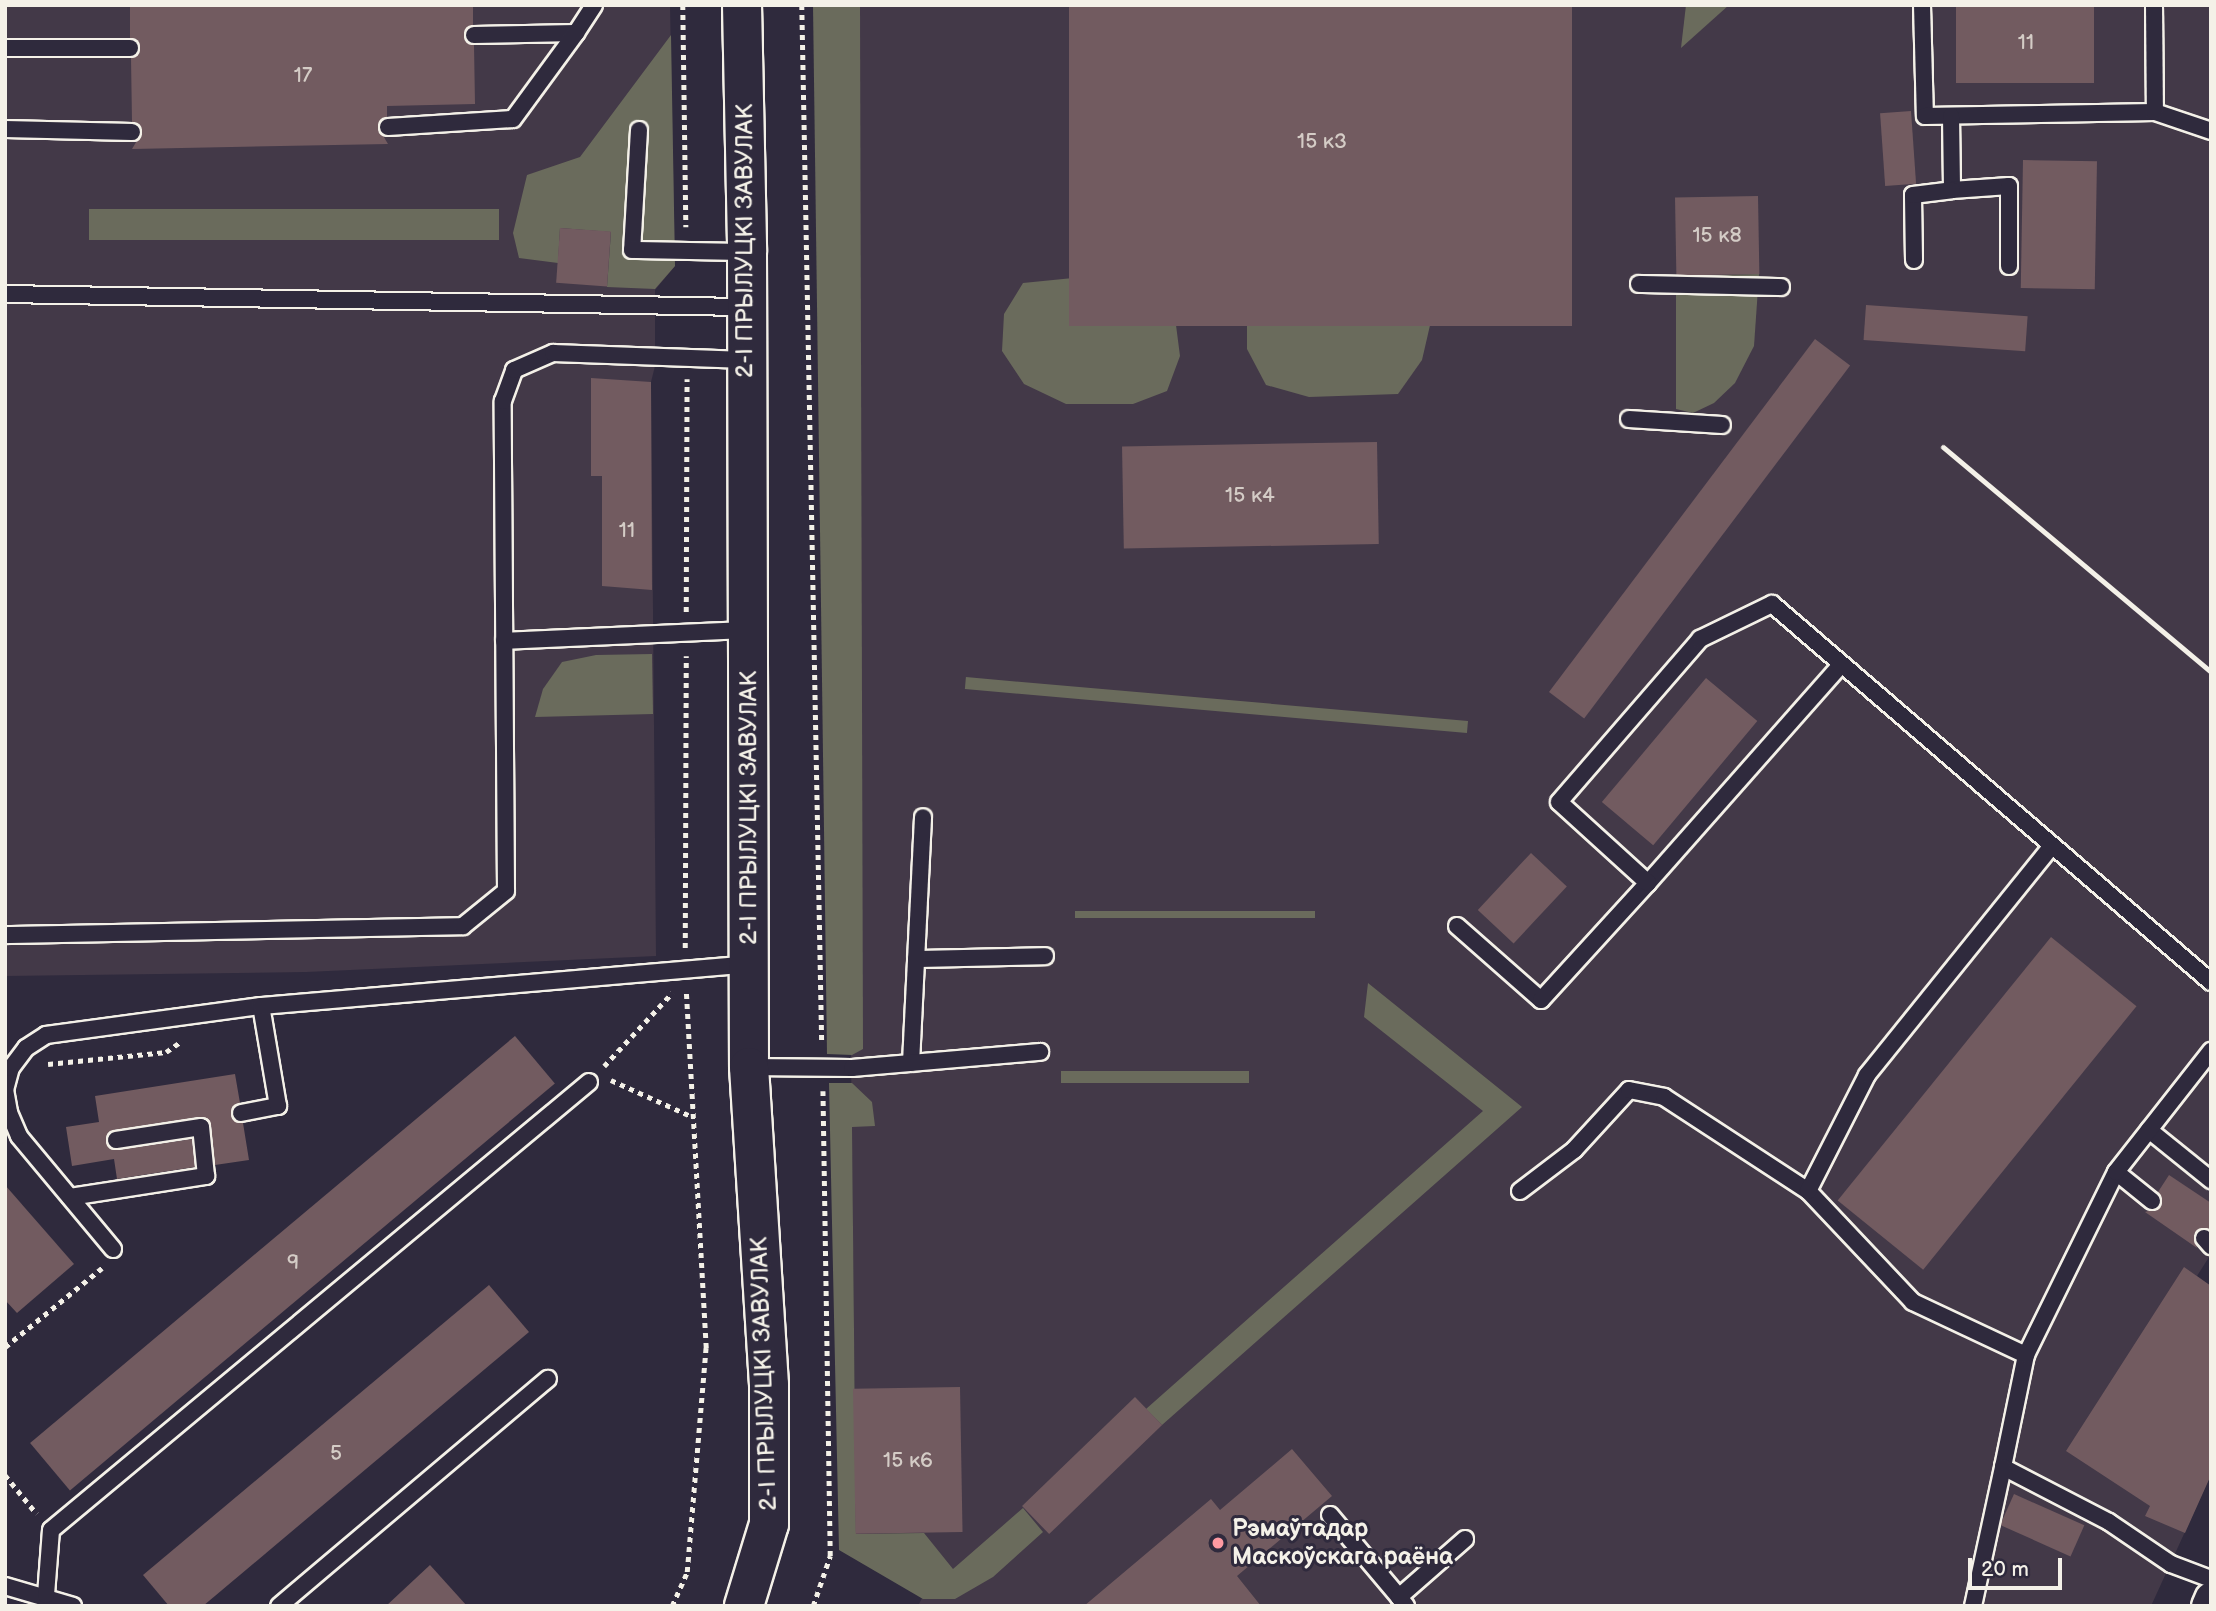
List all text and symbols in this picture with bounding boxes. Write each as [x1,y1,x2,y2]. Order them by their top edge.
house number: 11 [2018,30,2034,56]
house number: 17 [294,63,312,89]
street label: 2-І ПРЫЛУЦКІ ЗАВУЛАК [731,104,759,378]
house number: 15 к3 [1297,129,1347,155]
house number: 15 к8 [1692,223,1742,249]
house number: 15 к4 [1225,483,1275,509]
house number: 11 [619,518,635,544]
street label: 2-І ПРЫЛУЦКІ ЗАВУЛАК [735,671,763,945]
street label: 2-І ПРЫЛУЦКІ ЗАВУЛАК [745,1237,783,1511]
house number: 9 [287,1250,299,1276]
house number: 5 [330,1441,342,1467]
house number: 15 к6 [883,1448,933,1474]
place label: Рэмаўтадар Маскоўскага раёна [1232,1515,1453,1571]
marker: Рэмаўтадар Маскоўскага раёна [1210,1535,1226,1551]
scale bar [1971,1544,2066,1588]
text: 20 m [1981,1557,2029,1582]

